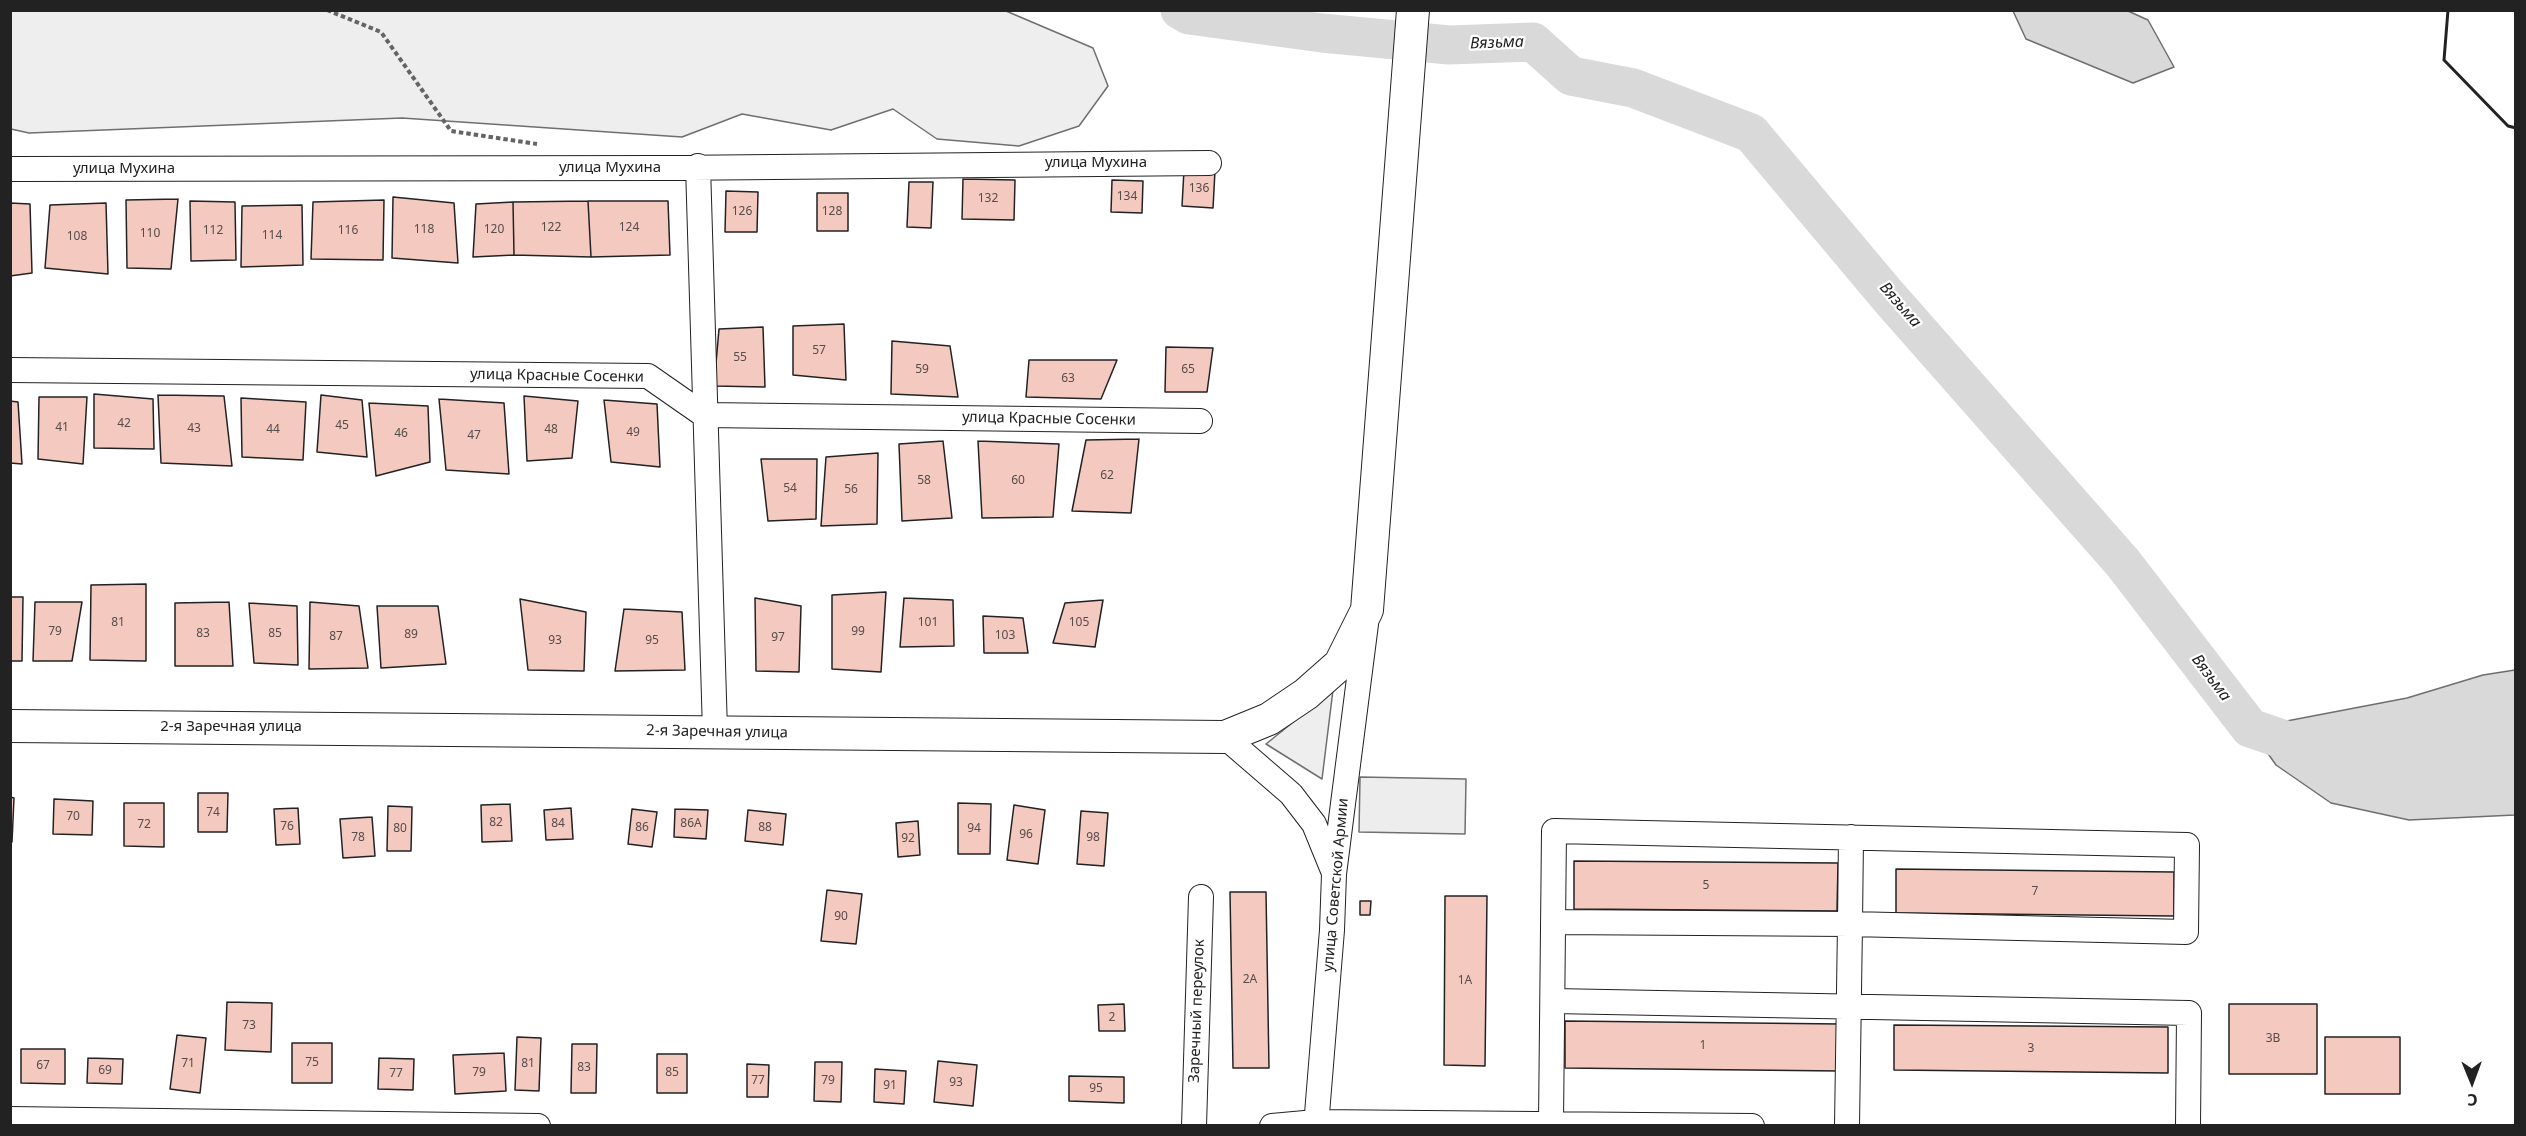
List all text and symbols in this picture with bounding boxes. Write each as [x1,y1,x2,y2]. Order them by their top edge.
water label: Вязьма [1470,32,1524,54]
street label: улица Мухина [1045,154,1147,172]
street label: улица Мухина [559,159,661,177]
street label: улица Мухина [73,160,175,178]
house number: 136 [1189,182,1209,196]
house number: 134 [1117,190,1137,204]
house number: 132 [978,192,998,206]
house number: 126 [732,205,752,219]
house number: 128 [822,205,842,219]
house number: 122 [541,221,561,235]
house number: 124 [619,221,639,235]
house number: 118 [414,223,434,237]
house number: 120 [484,223,504,237]
house number: 112 [203,224,223,238]
house number: 116 [338,224,358,238]
house number: 110 [140,227,160,241]
house number: 114 [262,229,282,243]
house number: 108 [67,230,87,244]
water label: Вязьма [1875,278,1925,332]
house number: 57 [812,344,826,358]
house number: 55 [733,351,747,365]
house number: 59 [915,363,929,377]
house number: 65 [1181,363,1195,377]
street label: улица Красные Сосенки [470,365,644,387]
house number: 63 [1061,372,1075,386]
street label: улица Красные Сосенки [962,408,1136,430]
house number: 42 [117,417,131,431]
house number: 45 [335,419,349,433]
house number: 41 [55,421,69,435]
house number: 43 [187,422,201,436]
house number: 44 [266,423,280,437]
house number: 48 [544,423,558,437]
house number: 49 [626,426,640,440]
house number: 46 [394,427,408,441]
house number: 47 [467,429,481,443]
house number: 62 [1100,469,1114,483]
house number: 58 [917,474,931,488]
house number: 60 [1011,474,1025,488]
house number: 54 [783,482,797,496]
house number: 56 [844,483,858,497]
house number: 81 [111,616,125,630]
house number: 101 [918,616,938,630]
house number: 105 [1069,616,1089,630]
house number: 79 [48,625,62,639]
house number: 99 [851,625,865,639]
house number: 83 [196,627,210,641]
house number: 85 [268,627,282,641]
house number: 89 [404,628,418,642]
house number: 103 [995,629,1015,643]
house number: 87 [329,630,343,644]
house number: 97 [771,631,785,645]
house number: 93 [548,634,562,648]
house number: 95 [645,634,659,648]
water label: Вязьма [2187,651,2235,705]
street label: 2-я Заречная улица [160,718,302,736]
street label: 2-я Заречная улица [646,722,788,742]
street label: улица Советской Армии [1319,797,1353,973]
house number: 74 [206,806,220,820]
house number: 70 [66,810,80,824]
house number: 82 [489,816,503,830]
house number: 84 [551,817,565,831]
house number: 86А [680,817,702,831]
house number: 72 [137,818,151,832]
house number: 76 [280,820,294,834]
house number: 86 [635,821,649,835]
house number: 88 [758,821,772,835]
house number: 80 [393,822,407,836]
house number: 94 [967,822,981,836]
house number: 96 [1019,828,1033,842]
house number: 78 [351,831,365,845]
house number: 98 [1086,831,1100,845]
house number: 92 [901,832,915,846]
house number: 5 [1703,879,1709,893]
house number: 7 [2032,885,2038,899]
house number: 90 [834,910,848,924]
street label: Заречный переулок [1185,939,1209,1083]
house number: 2А [1243,973,1257,987]
house number: 1А [1458,974,1472,988]
house number: 2 [1109,1011,1115,1025]
house number: 73 [242,1019,256,1033]
house number: 3В [2266,1032,2280,1046]
house number: 1 [1700,1039,1706,1053]
house number: 3 [2028,1042,2034,1056]
north arrow [2442,1052,2502,1112]
house number: 75 [305,1056,319,1070]
house number: 71 [181,1057,195,1071]
house number: 81 [521,1057,535,1071]
house number: 67 [36,1059,50,1073]
house number: 83 [577,1061,591,1075]
house number: 69 [98,1064,112,1078]
house number: 79 [472,1066,486,1080]
house number: 85 [665,1066,679,1080]
house number: 77 [389,1067,403,1081]
house number: 77 [751,1074,765,1088]
house number: 79 [821,1074,835,1088]
house number: 93 [949,1076,963,1090]
house number: 91 [883,1079,897,1093]
house number: 95 [1089,1082,1103,1096]
text: С [2467,1089,2478,1111]

